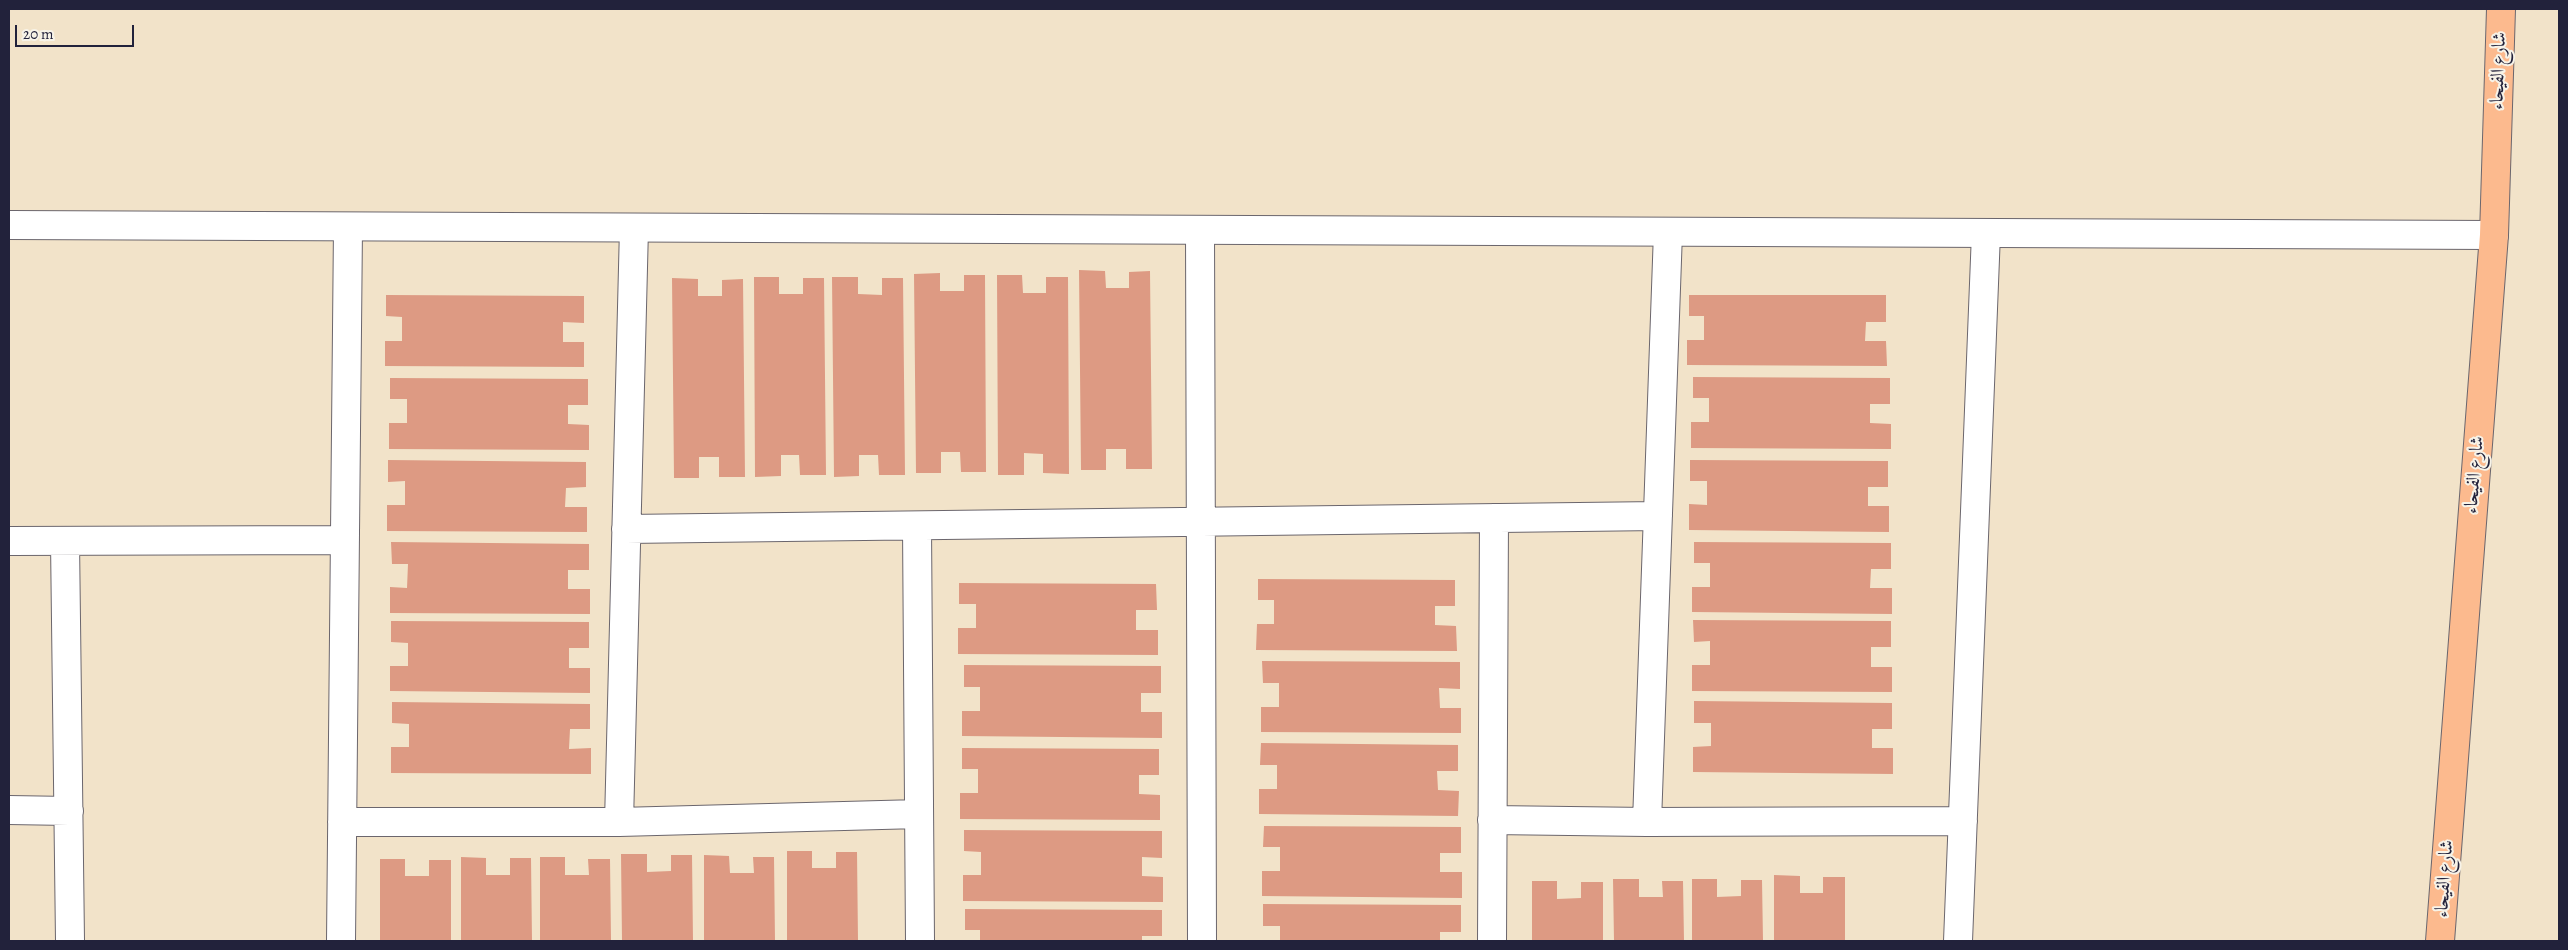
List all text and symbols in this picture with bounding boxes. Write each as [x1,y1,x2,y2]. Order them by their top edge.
scale bar [18,15,136,47]
text: 20 m [23,24,54,44]
street label: شارع الفيحاء [2486,32,2512,110]
street label: شارع الفيحاء [2460,435,2490,515]
street label: شارع الفيحاء [2431,839,2459,919]

